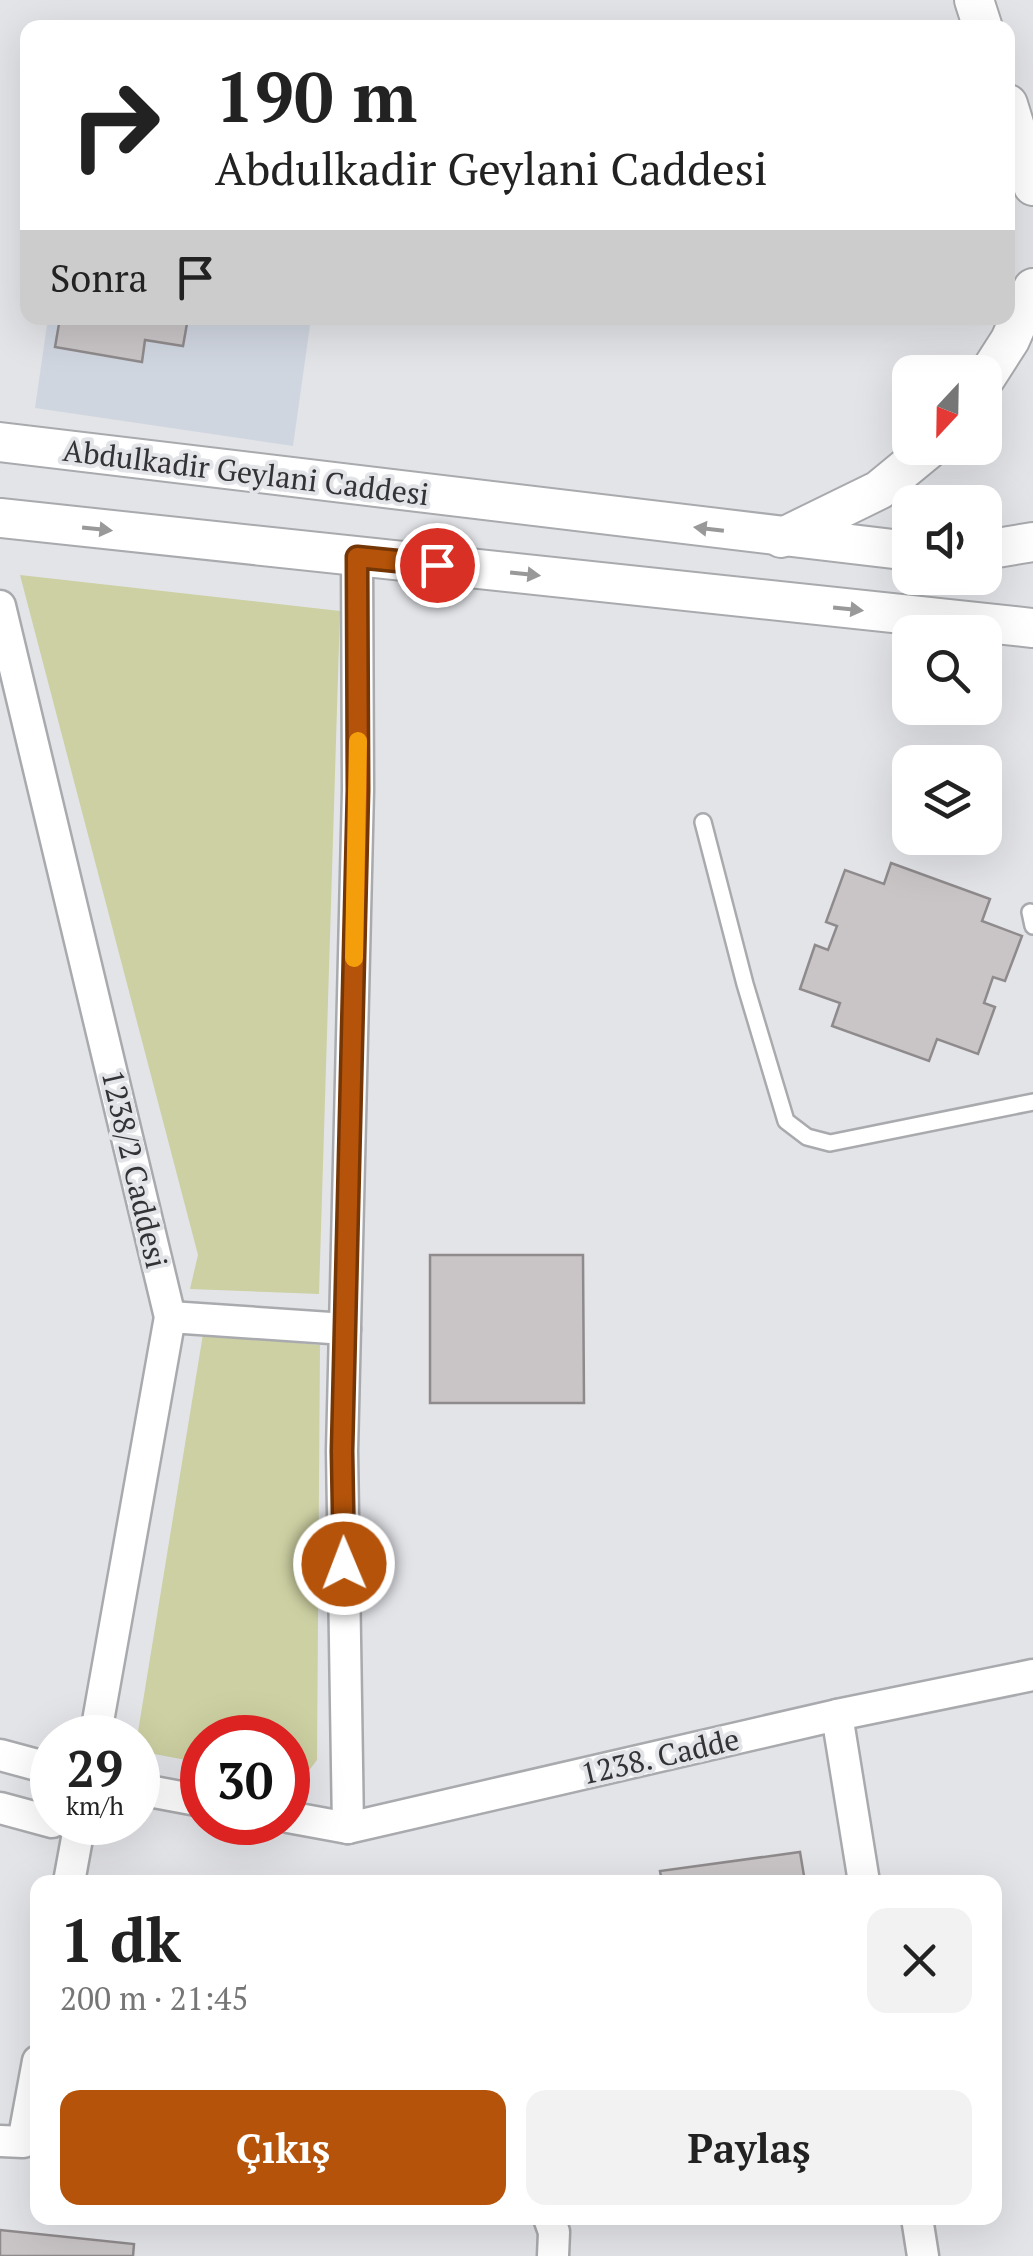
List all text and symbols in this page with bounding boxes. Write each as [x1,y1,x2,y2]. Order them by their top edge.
text: 190 m [215,49,417,142]
icon: right [50,60,180,190]
text: Abdulkadir Geylani Caddesi [215,138,768,198]
icon: arrive [168,250,223,305]
text: Sonra [50,253,148,303]
north arrow [892,355,1002,465]
map controls [892,355,1002,855]
street label: Abdulkadir Geylani Caddesi [61,430,431,514]
button: sound [892,485,1002,595]
one-way arrow [82,521,113,537]
one-way arrow [692,521,724,537]
pin [395,523,480,608]
icon: arrive [410,538,465,593]
one-way arrow [509,567,541,583]
one-way arrow [832,601,864,617]
button: search [892,615,1002,725]
button: layers [892,745,1002,855]
street label: 1238/2 Caddesi [93,1066,177,1272]
position arrow [292,1512,396,1616]
speed limit sign: 30 [180,1715,310,1845]
street label: 1238. Cadde [577,1718,743,1794]
text: 29 [67,1735,123,1801]
text: km/h [66,1789,124,1822]
text: 1 dk [60,1900,181,1979]
button: close [867,1908,972,2013]
text: 200 m · 21:45 [60,1977,248,2019]
button: Çıkış [60,2090,506,2205]
button: Paylaş [526,2090,972,2205]

